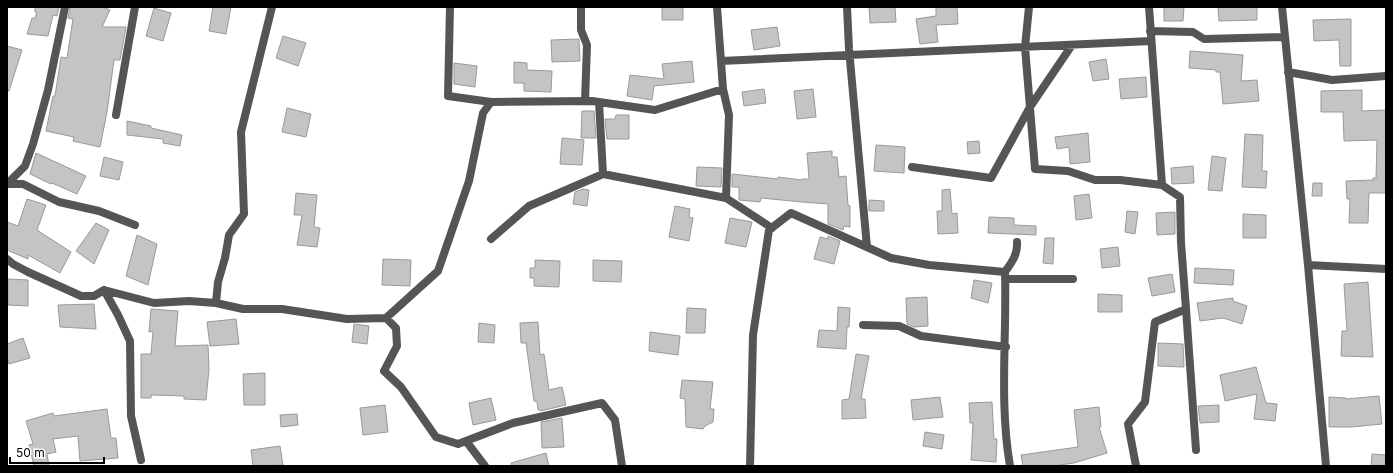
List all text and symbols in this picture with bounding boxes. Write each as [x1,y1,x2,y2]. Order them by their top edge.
scale bar [10,439,104,465]
text: 50 m [16,445,45,460]

